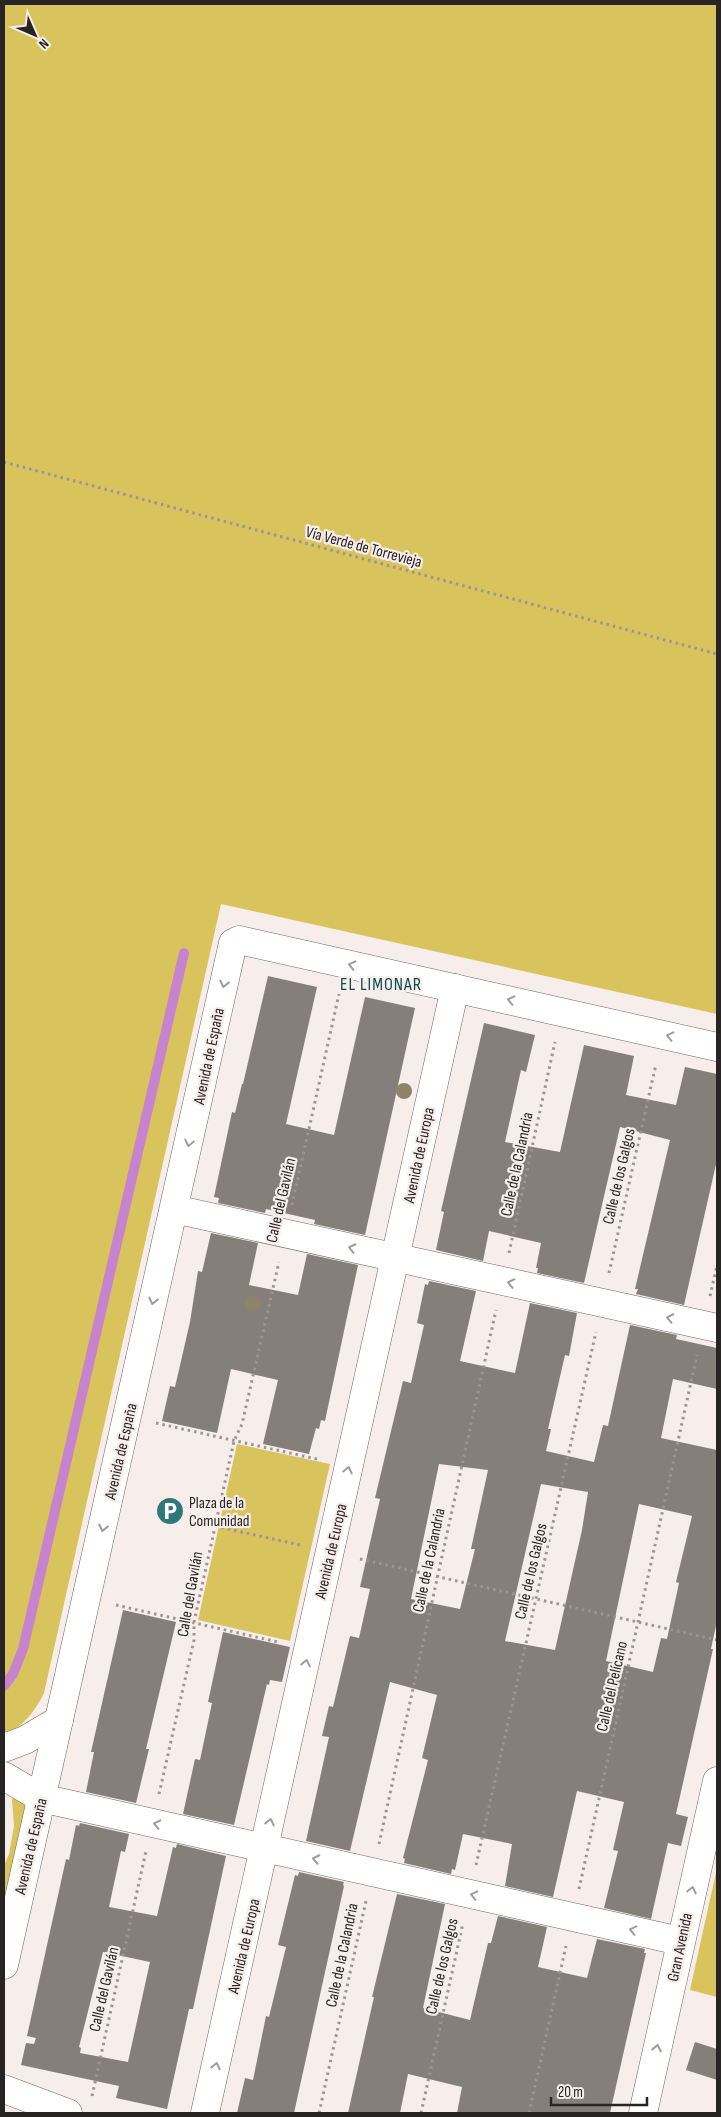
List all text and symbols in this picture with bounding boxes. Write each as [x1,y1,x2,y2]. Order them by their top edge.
north arrow [10,10,60,60]
text: N [35,35,52,52]
street label: Vía Verde de Torrevieja [303,523,424,572]
one-way arrow [348,960,357,971]
district label: EL LIMONAR [340,974,422,995]
one-way arrow [219,979,230,988]
one-way arrow [507,996,516,1006]
street label: Avenida de España [190,1006,229,1107]
one-way arrow [665,1031,674,1042]
street label: Avenida de Europa [400,1106,439,1206]
street label: Calle de la Calandria [497,1111,538,1218]
street label: Calle de los Galgos [599,1126,640,1226]
one-way arrow [184,1138,195,1147]
street label: Calle del Gavilán [262,1156,300,1245]
one-way arrow [348,1244,357,1254]
one-way arrow [506,1278,515,1289]
one-way arrow [149,1297,159,1306]
one-way arrow [665,1313,674,1324]
street label: Avenida de España [101,1401,142,1502]
one-way arrow [343,1466,353,1475]
place label: Plaza de la Comunidad [189,1494,250,1531]
parking icon: Plaza de la Comunidad [155,1496,185,1526]
street label: Avenida de Europa [311,1502,352,1602]
street label: Calle de la Calandria [409,1507,450,1614]
street label: Calle de los Galgos [511,1521,552,1621]
one-way arrow [98,1524,108,1532]
street label: Calle del Gavilán [174,1550,207,1638]
street label: Calle del Pelícano [593,1639,632,1733]
one-way arrow [300,1659,310,1667]
street label: Avenida de España [11,1796,52,1897]
one-way arrow [265,1817,275,1826]
one-way arrow [153,1819,161,1830]
one-way arrow [311,1854,320,1865]
one-way arrow [686,1885,697,1894]
one-way arrow [470,1890,479,1901]
street label: Avenida de Europa [224,1897,265,1997]
street label: Calle de la Calandria [322,1902,363,2009]
street label: Gran Avenida [664,1911,697,1983]
street label: Calle de los Galgos [422,1916,463,2016]
one-way arrow [628,1925,637,1936]
street label: Calle del Gavilán [85,1945,123,2034]
one-way arrow [651,2044,662,2053]
one-way arrow [210,2061,221,2070]
scale bar [551,2074,647,2106]
text: 20 m [558,2083,583,2102]

